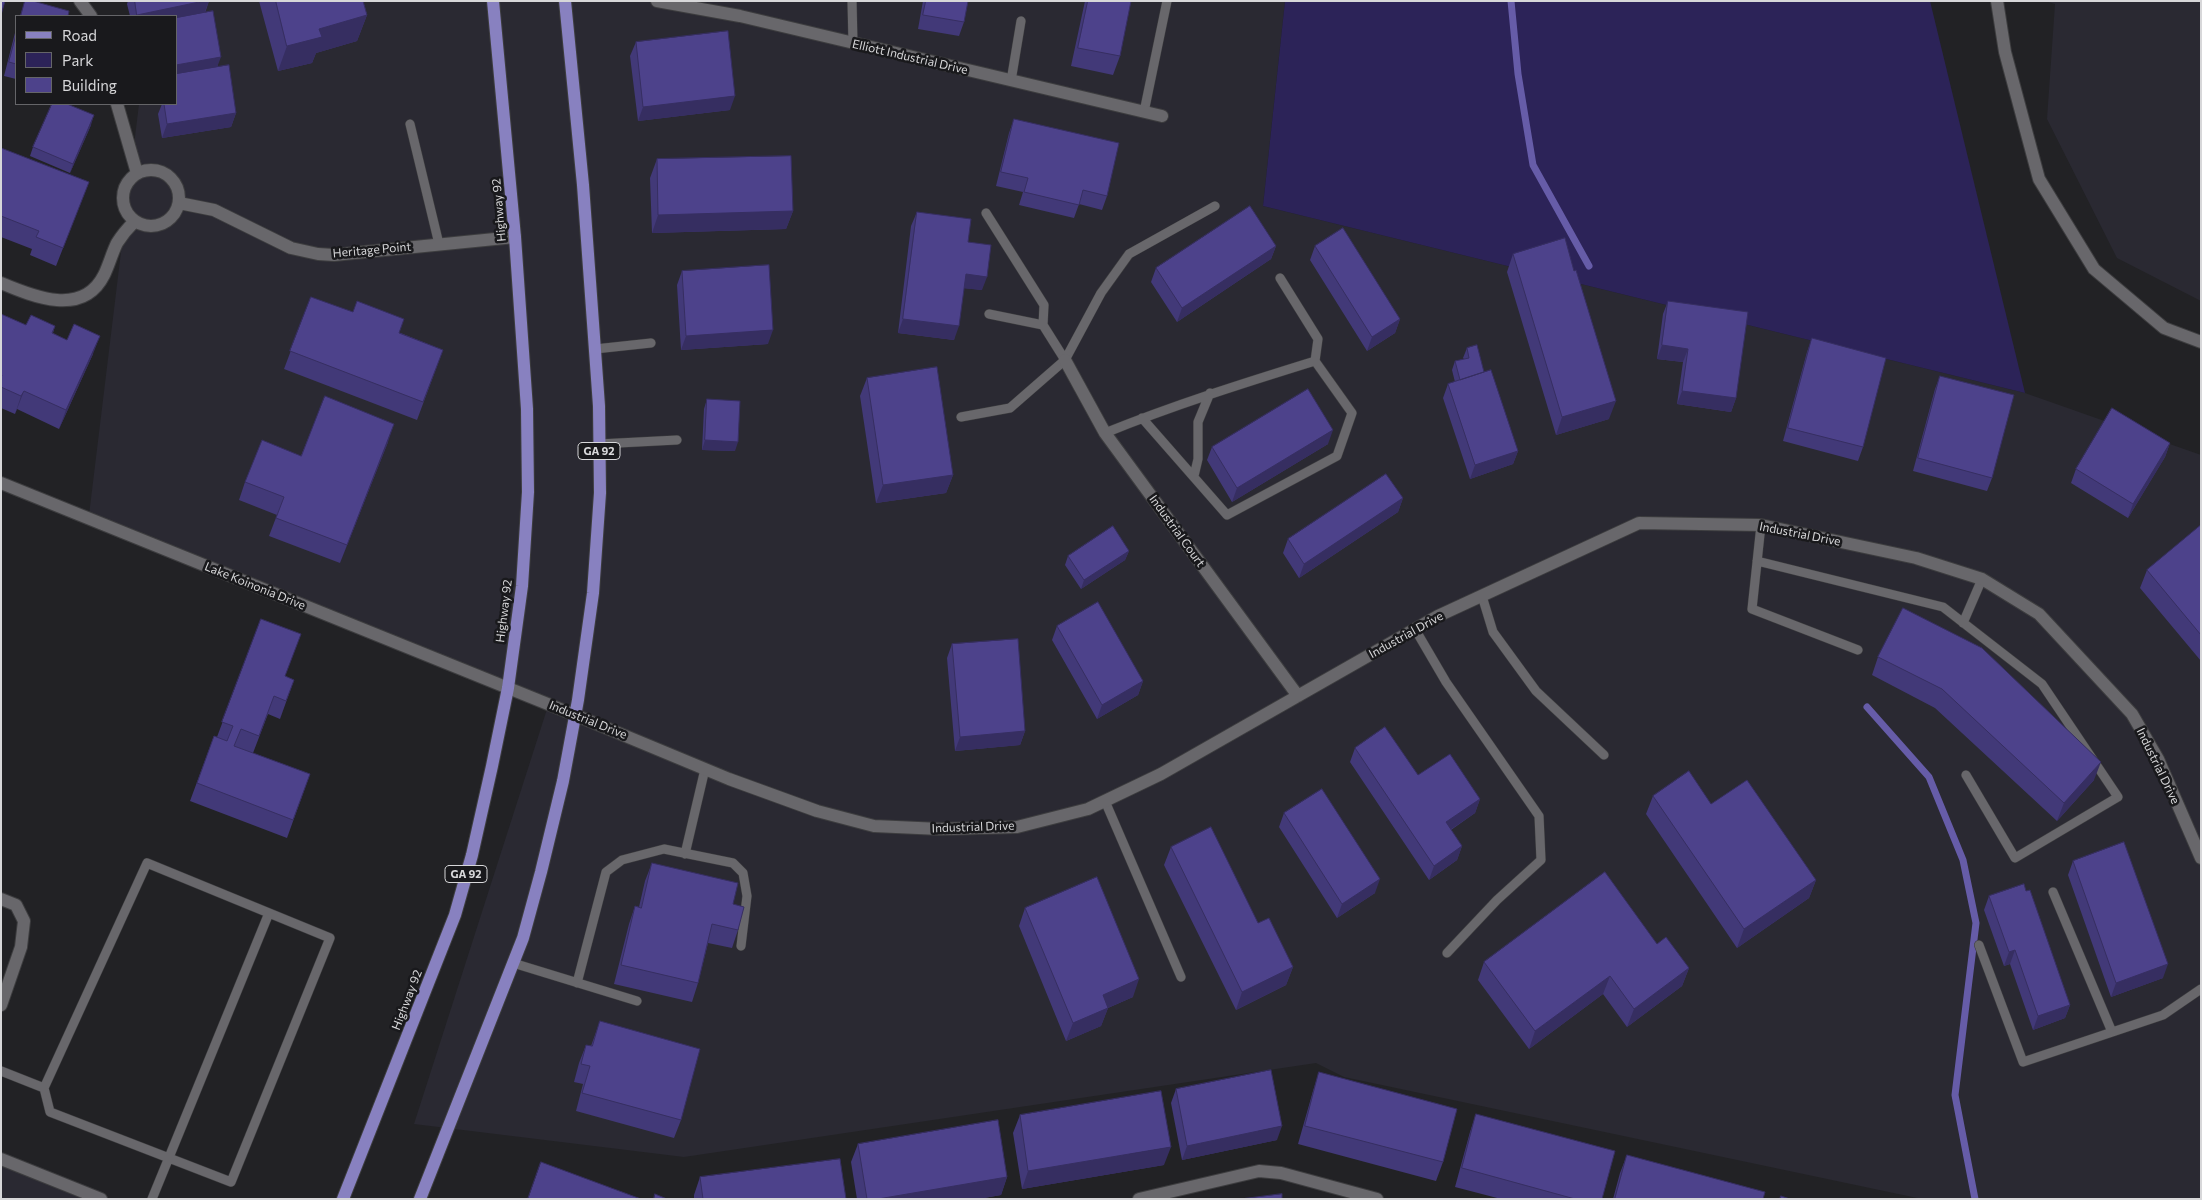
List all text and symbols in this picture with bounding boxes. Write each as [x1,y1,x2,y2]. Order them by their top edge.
legend [15,15,178,105]
text: Road [62,26,97,44]
street label: Elliott Industrial Drive [851,37,969,77]
text: Park [62,51,93,69]
text: Building [62,76,117,94]
street label: Highway 92 [489,178,509,242]
street label: Heritage Point [332,239,412,261]
road number: GA 92 [578,442,620,460]
street label: Industrial Court [1146,492,1208,570]
street label: Industrial Drive [1758,519,1842,549]
street label: Lake Koinonia Drive [202,559,308,613]
street label: Highway 92 [493,579,515,643]
street label: Industrial Drive [1366,609,1446,661]
street label: Industrial Drive [547,698,629,742]
street label: Industrial Drive [2133,726,2183,806]
street label: Industrial Drive [931,818,1015,836]
road number: GA 92 [445,866,487,882]
street label: Highway 92 [389,968,425,1032]

